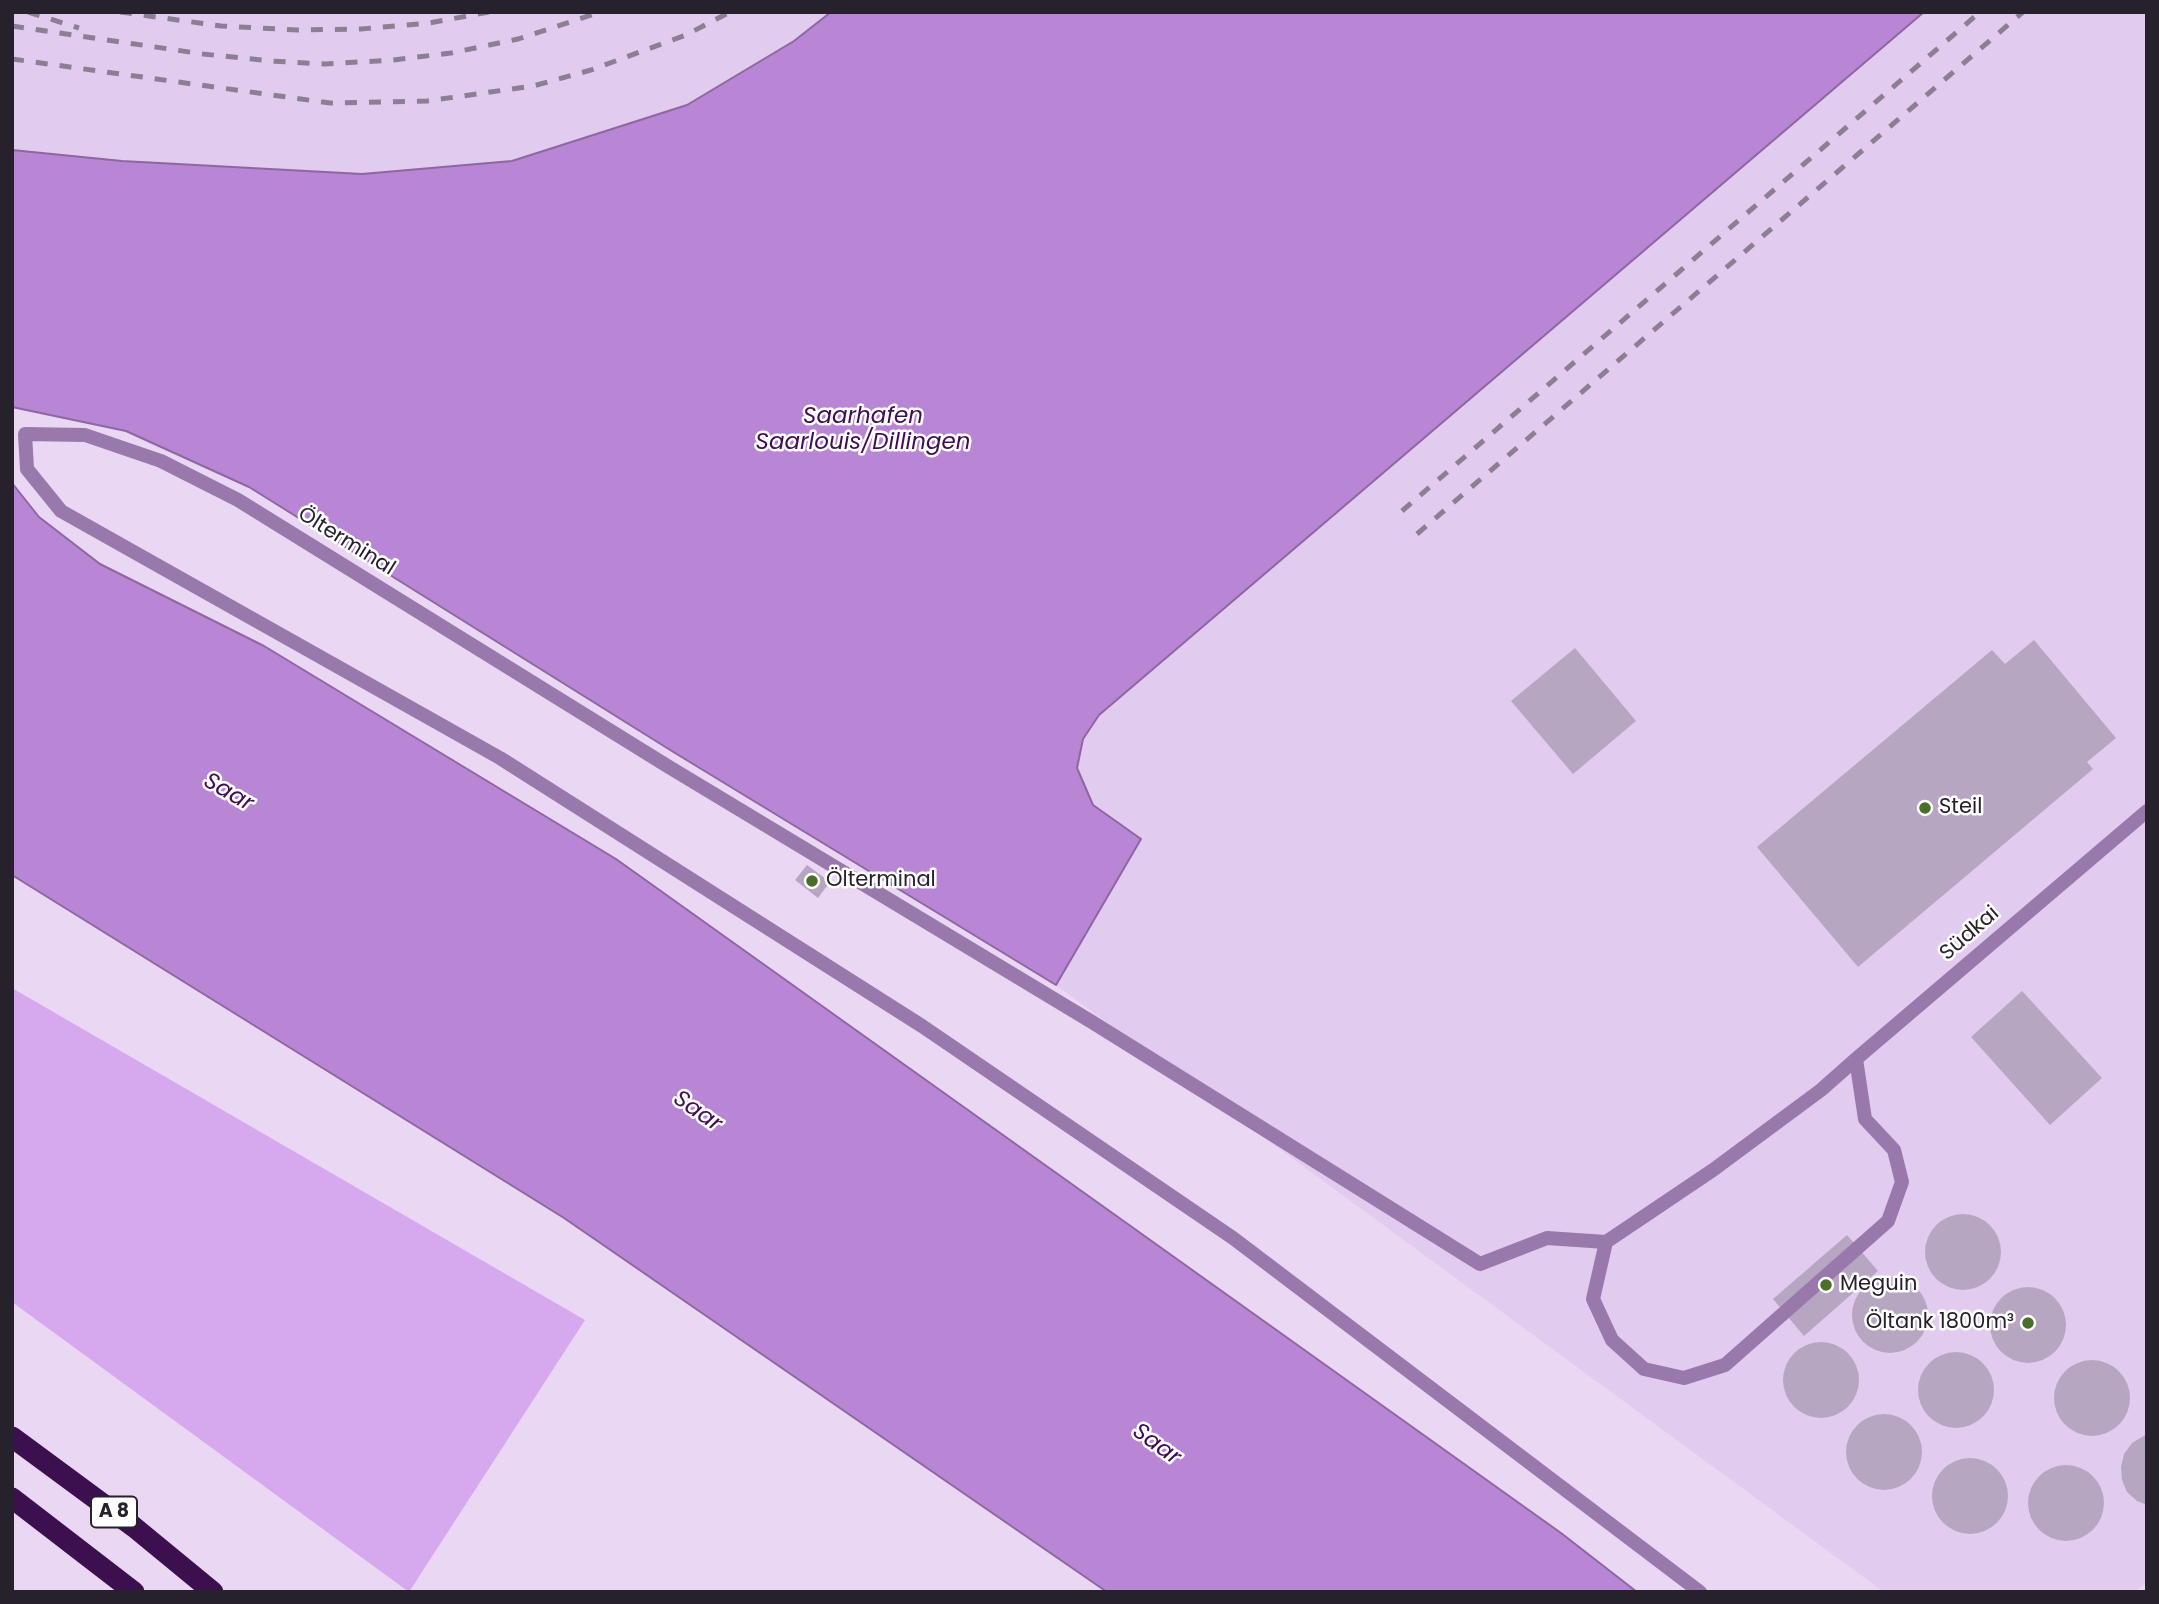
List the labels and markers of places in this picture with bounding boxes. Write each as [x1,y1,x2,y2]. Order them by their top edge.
place label: Steil [1939,795,1982,821]
marker: Steil [1917,800,1933,816]
place label: Ölterminal [826,868,936,894]
marker: Ölterminal [804,873,820,889]
place label: Meguin [1840,1272,1917,1298]
marker: Meguin [1818,1277,1834,1293]
place label: Öltank 1800m³ [1866,1310,2014,1336]
marker: Öltank 1800m³ [2020,1315,2036,1331]

